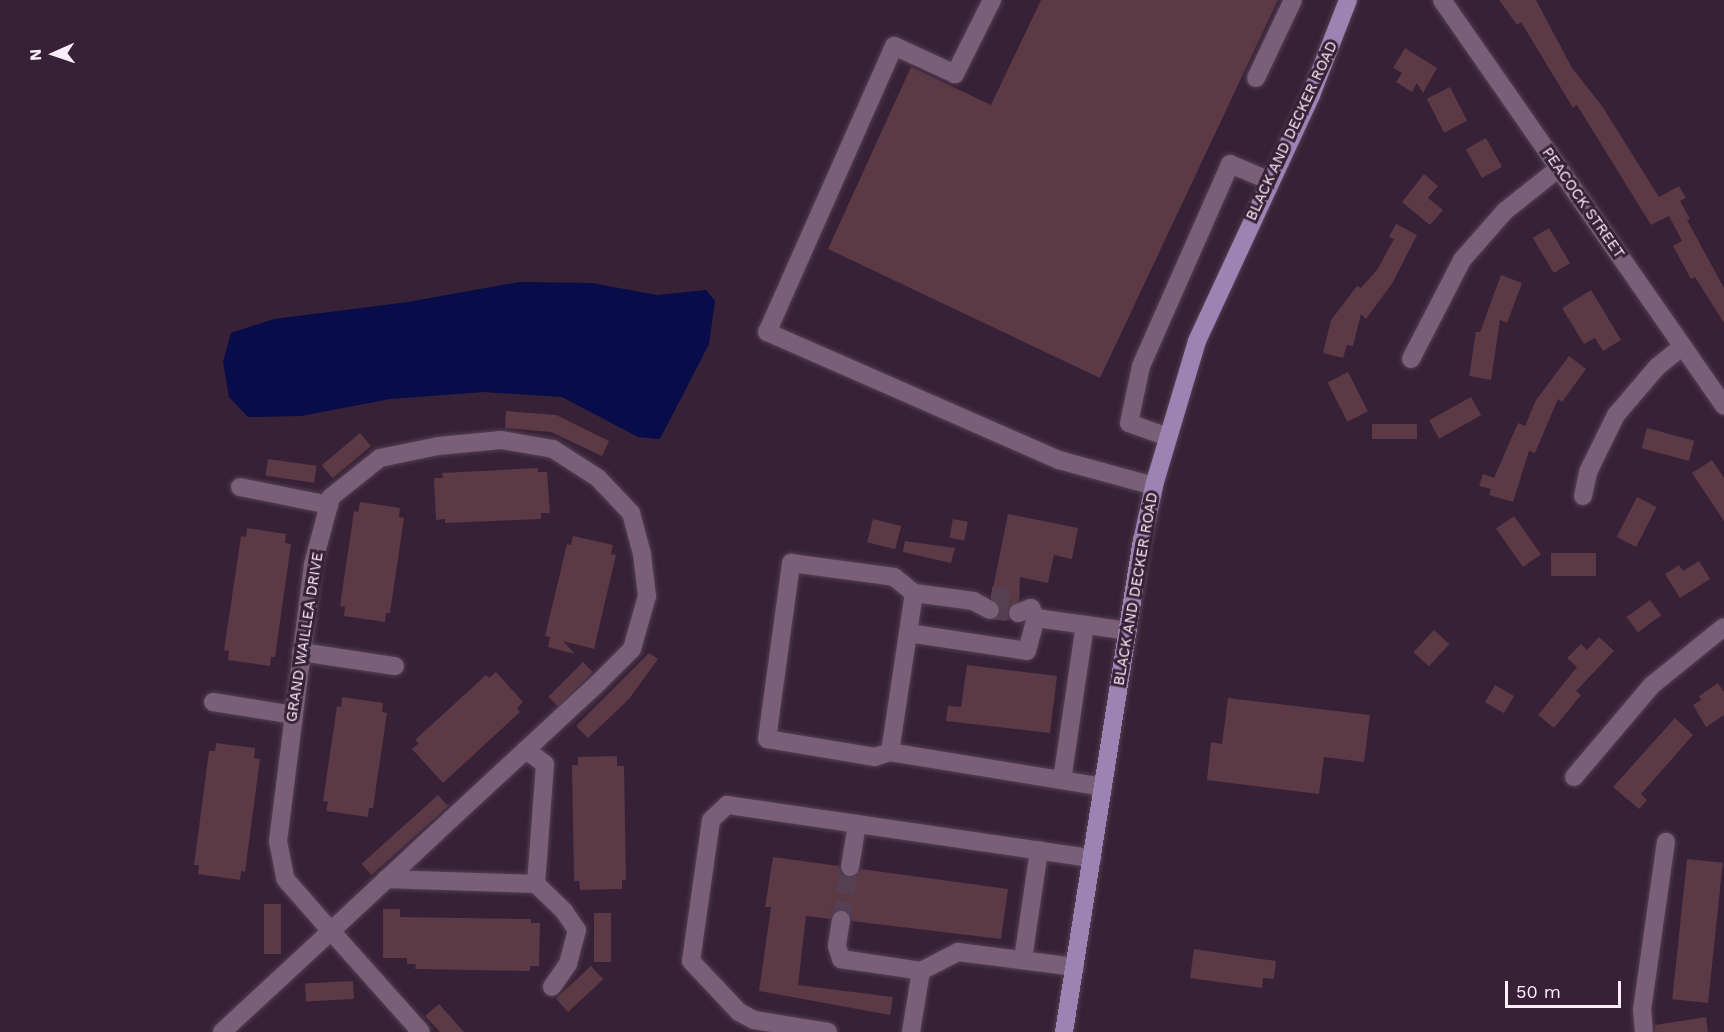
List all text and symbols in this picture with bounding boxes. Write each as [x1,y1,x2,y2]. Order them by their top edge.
north arrow [24,24,84,84]
street label: BLACK AND DECKER ROAD [1242,38,1342,224]
text: N [26,49,45,61]
street label: PEACOCK STREET [1538,144,1628,262]
street label: BLACK AND DECKER ROAD [1110,491,1162,687]
street label: GRAND WAILLEA DRIVE [283,550,327,724]
scale bar [1508,969,1624,1007]
text: 50 m [1516,981,1561,1002]

